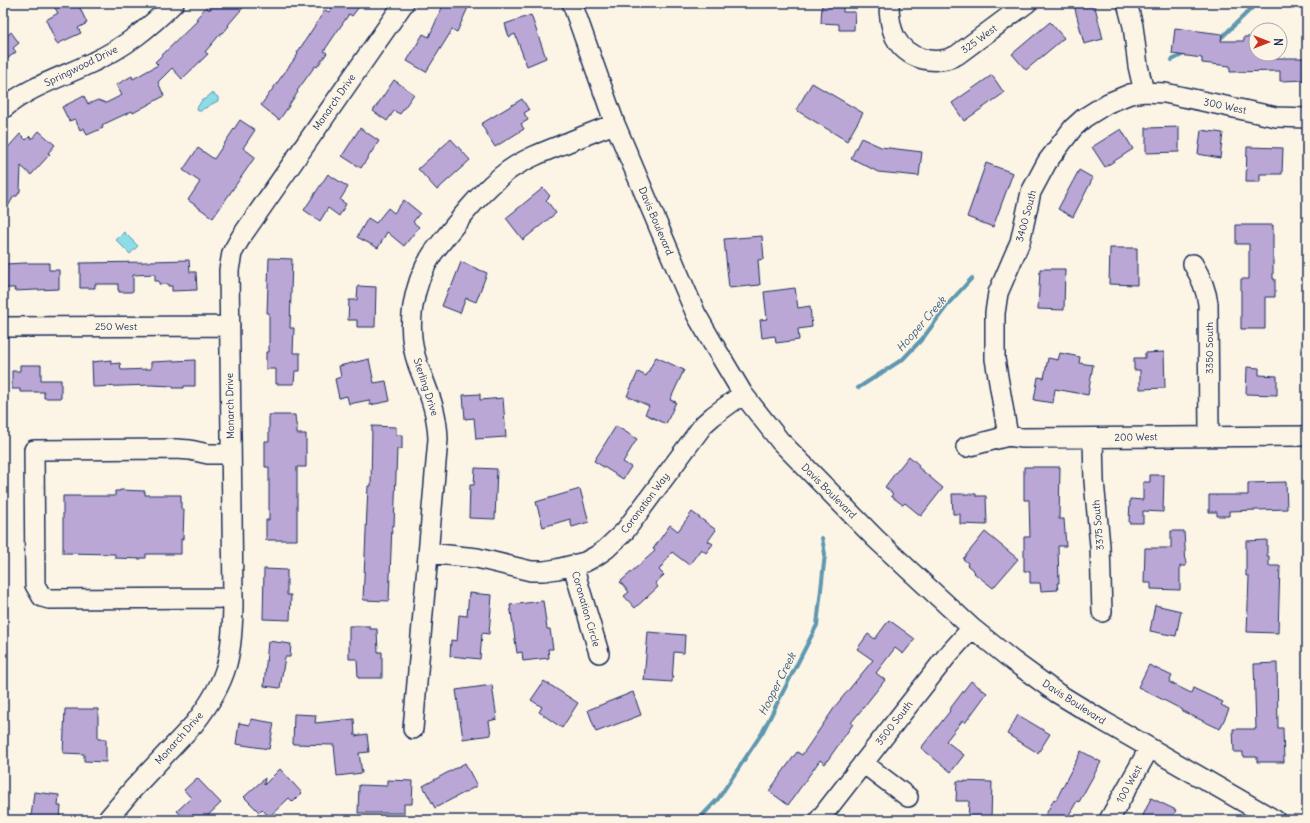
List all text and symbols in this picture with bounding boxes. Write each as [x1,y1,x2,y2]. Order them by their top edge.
street label: 325 West [958,21,1000,56]
north arrow [1248,22,1288,62]
text: N [1271,38,1285,46]
street label: Springwood Drive [42,43,120,89]
street label: Monarch Drive [310,71,358,133]
street label: 300 West [1202,95,1248,117]
street label: Davis Boulevard [636,185,676,257]
street label: 3400 South [1013,188,1039,243]
water label: Hooper Creek [893,293,950,354]
street label: 250 West [95,320,138,333]
street label: 3350 South [1203,322,1216,374]
street label: Sterling Drive [411,356,441,418]
street label: Monarch Drive [223,373,237,439]
street label: 200 West [1114,430,1158,444]
street label: Davis Boulevard [799,461,859,521]
street label: Coronation Way [618,470,672,536]
street label: 3375 South [1089,499,1107,551]
street label: Coronation Circle [569,570,603,648]
water label: Hooper Creek [755,649,799,718]
street label: Davis Boulevard [1040,677,1108,727]
street label: 3500 South [873,698,916,748]
street label: Monarch Drive [152,709,206,767]
street label: 100 West [1113,762,1145,805]

